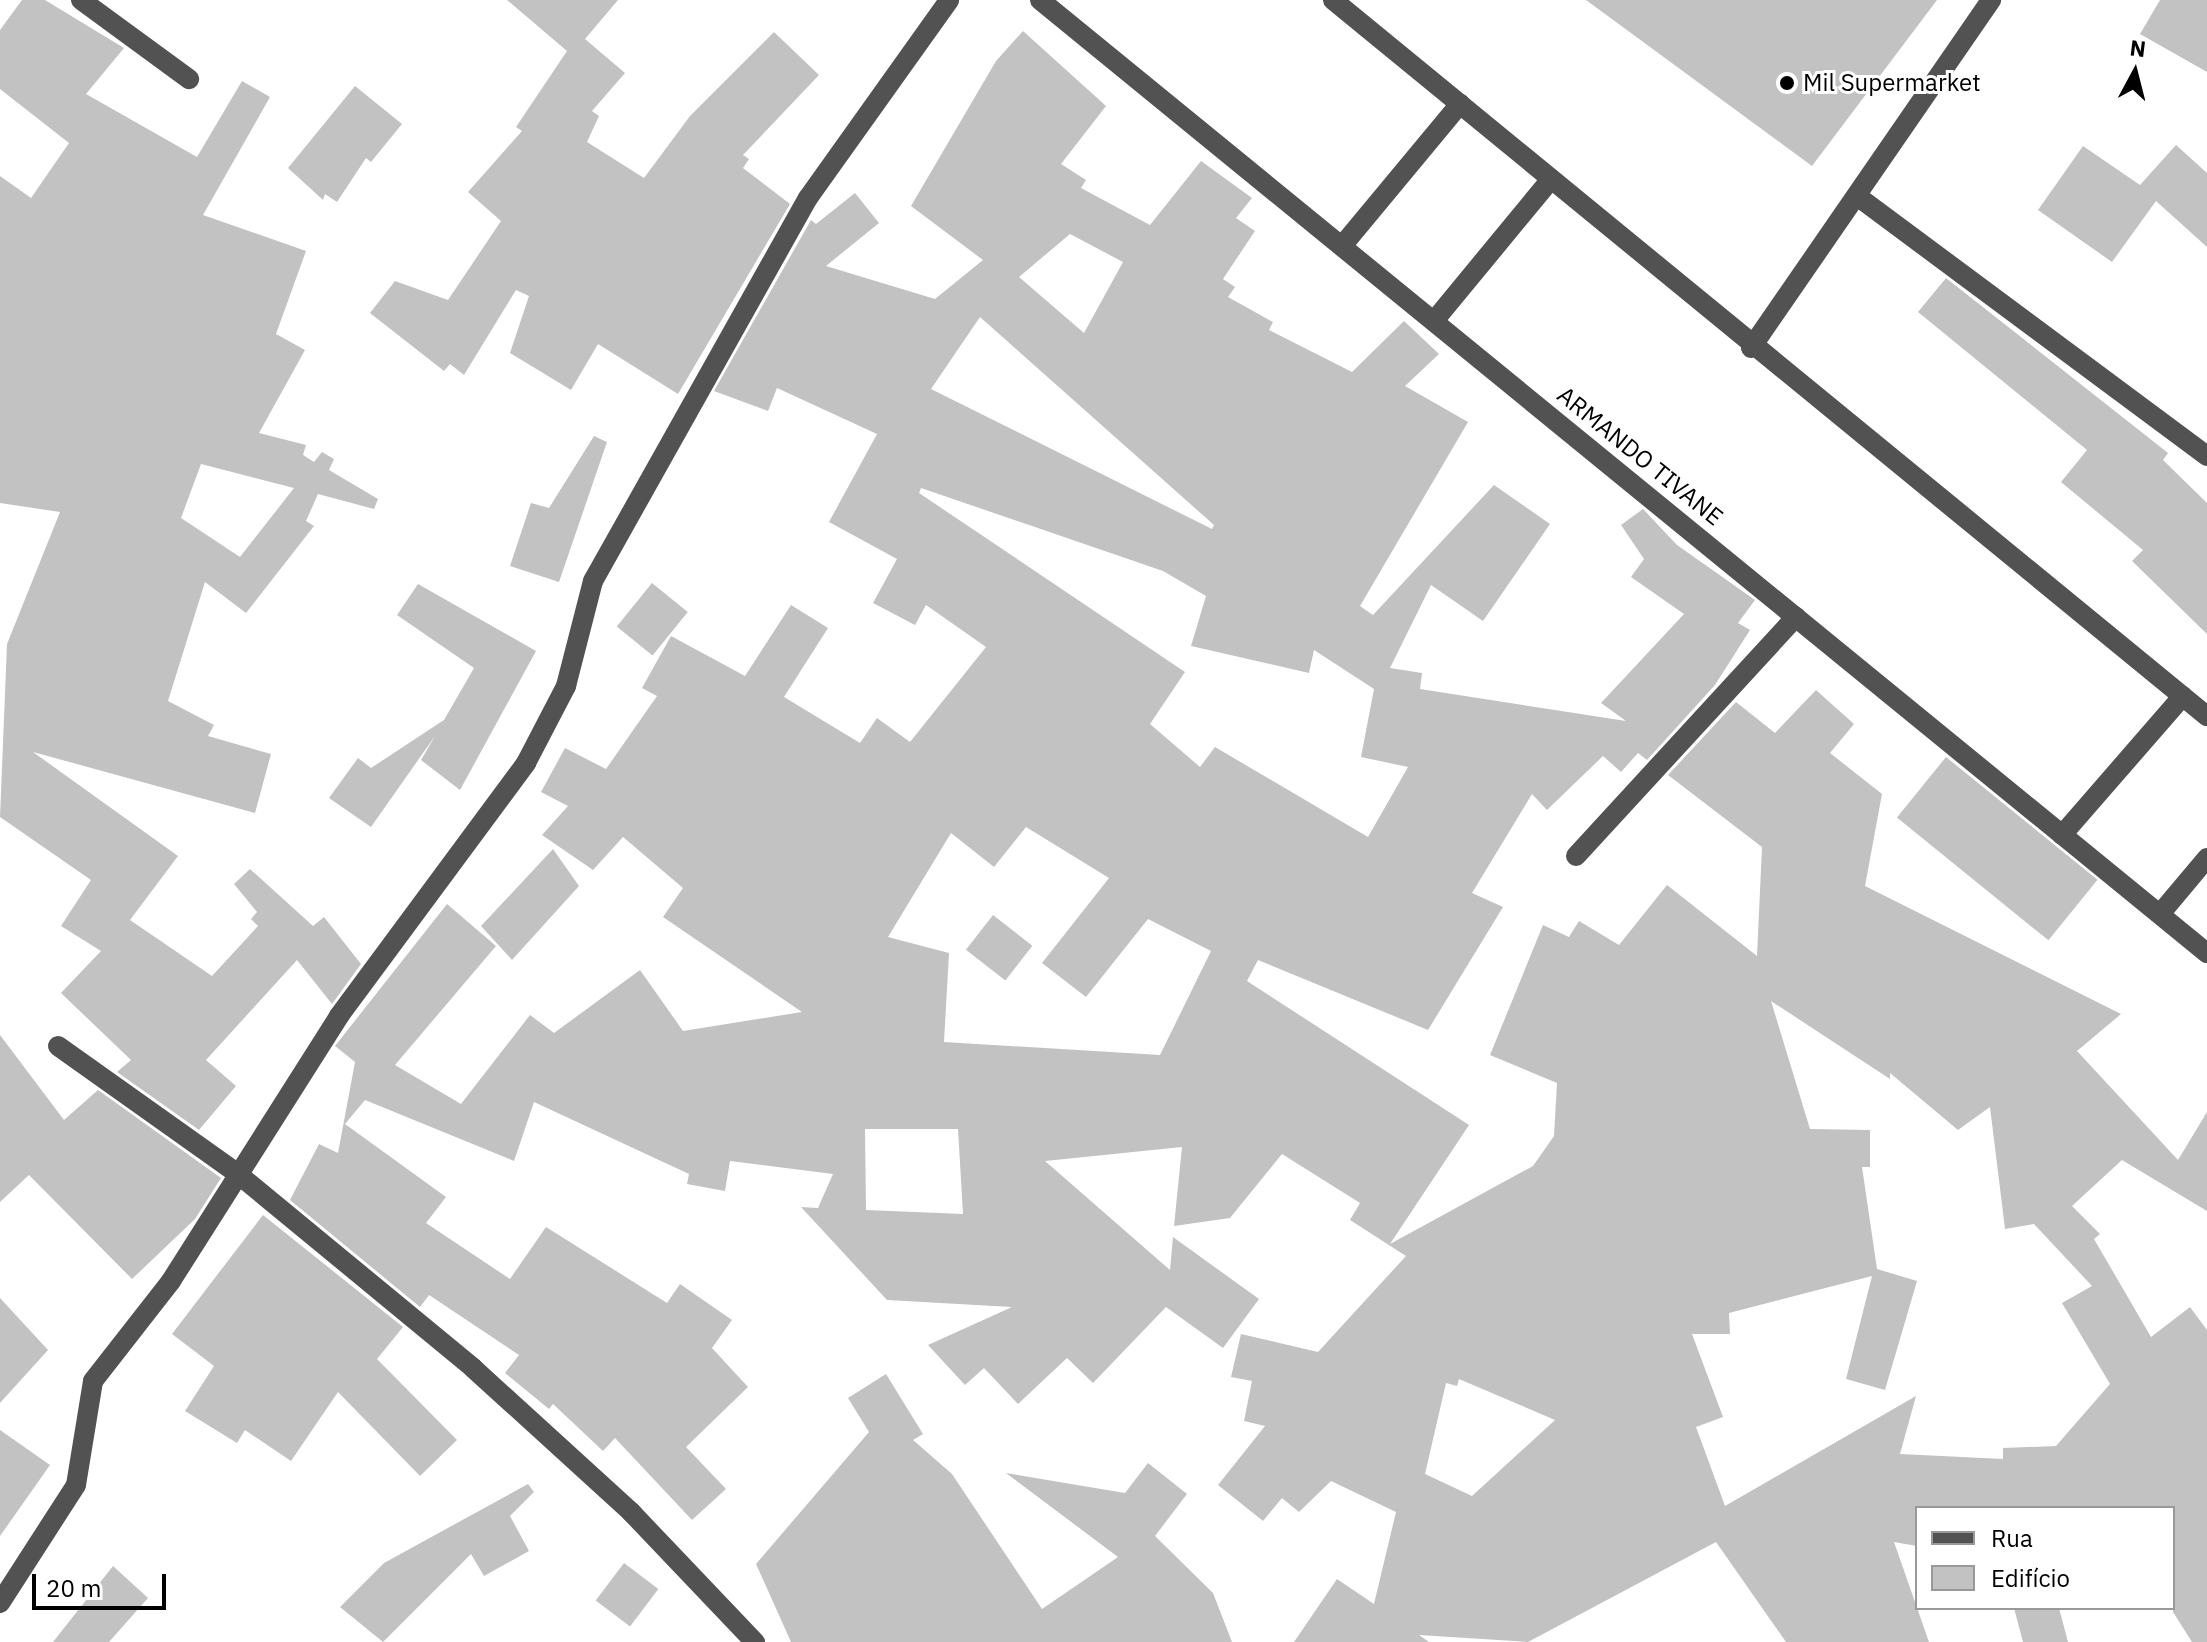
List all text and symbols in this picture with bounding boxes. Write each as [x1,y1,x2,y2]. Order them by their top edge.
north arrow [2095,32,2175,112]
text: N [2128,32,2148,63]
place label: Mil Supermarket [1803,69,1981,97]
marker: Mil Supermarket [1778,74,1796,92]
street label: ARMANDO TIVANE [1551,380,1729,532]
legend [1915,1506,2175,1610]
text: Rua [1991,1522,2033,1554]
scale bar [36,1558,170,1608]
text: Edifício [1991,1562,2070,1594]
text: 20 m [46,1572,101,1604]

